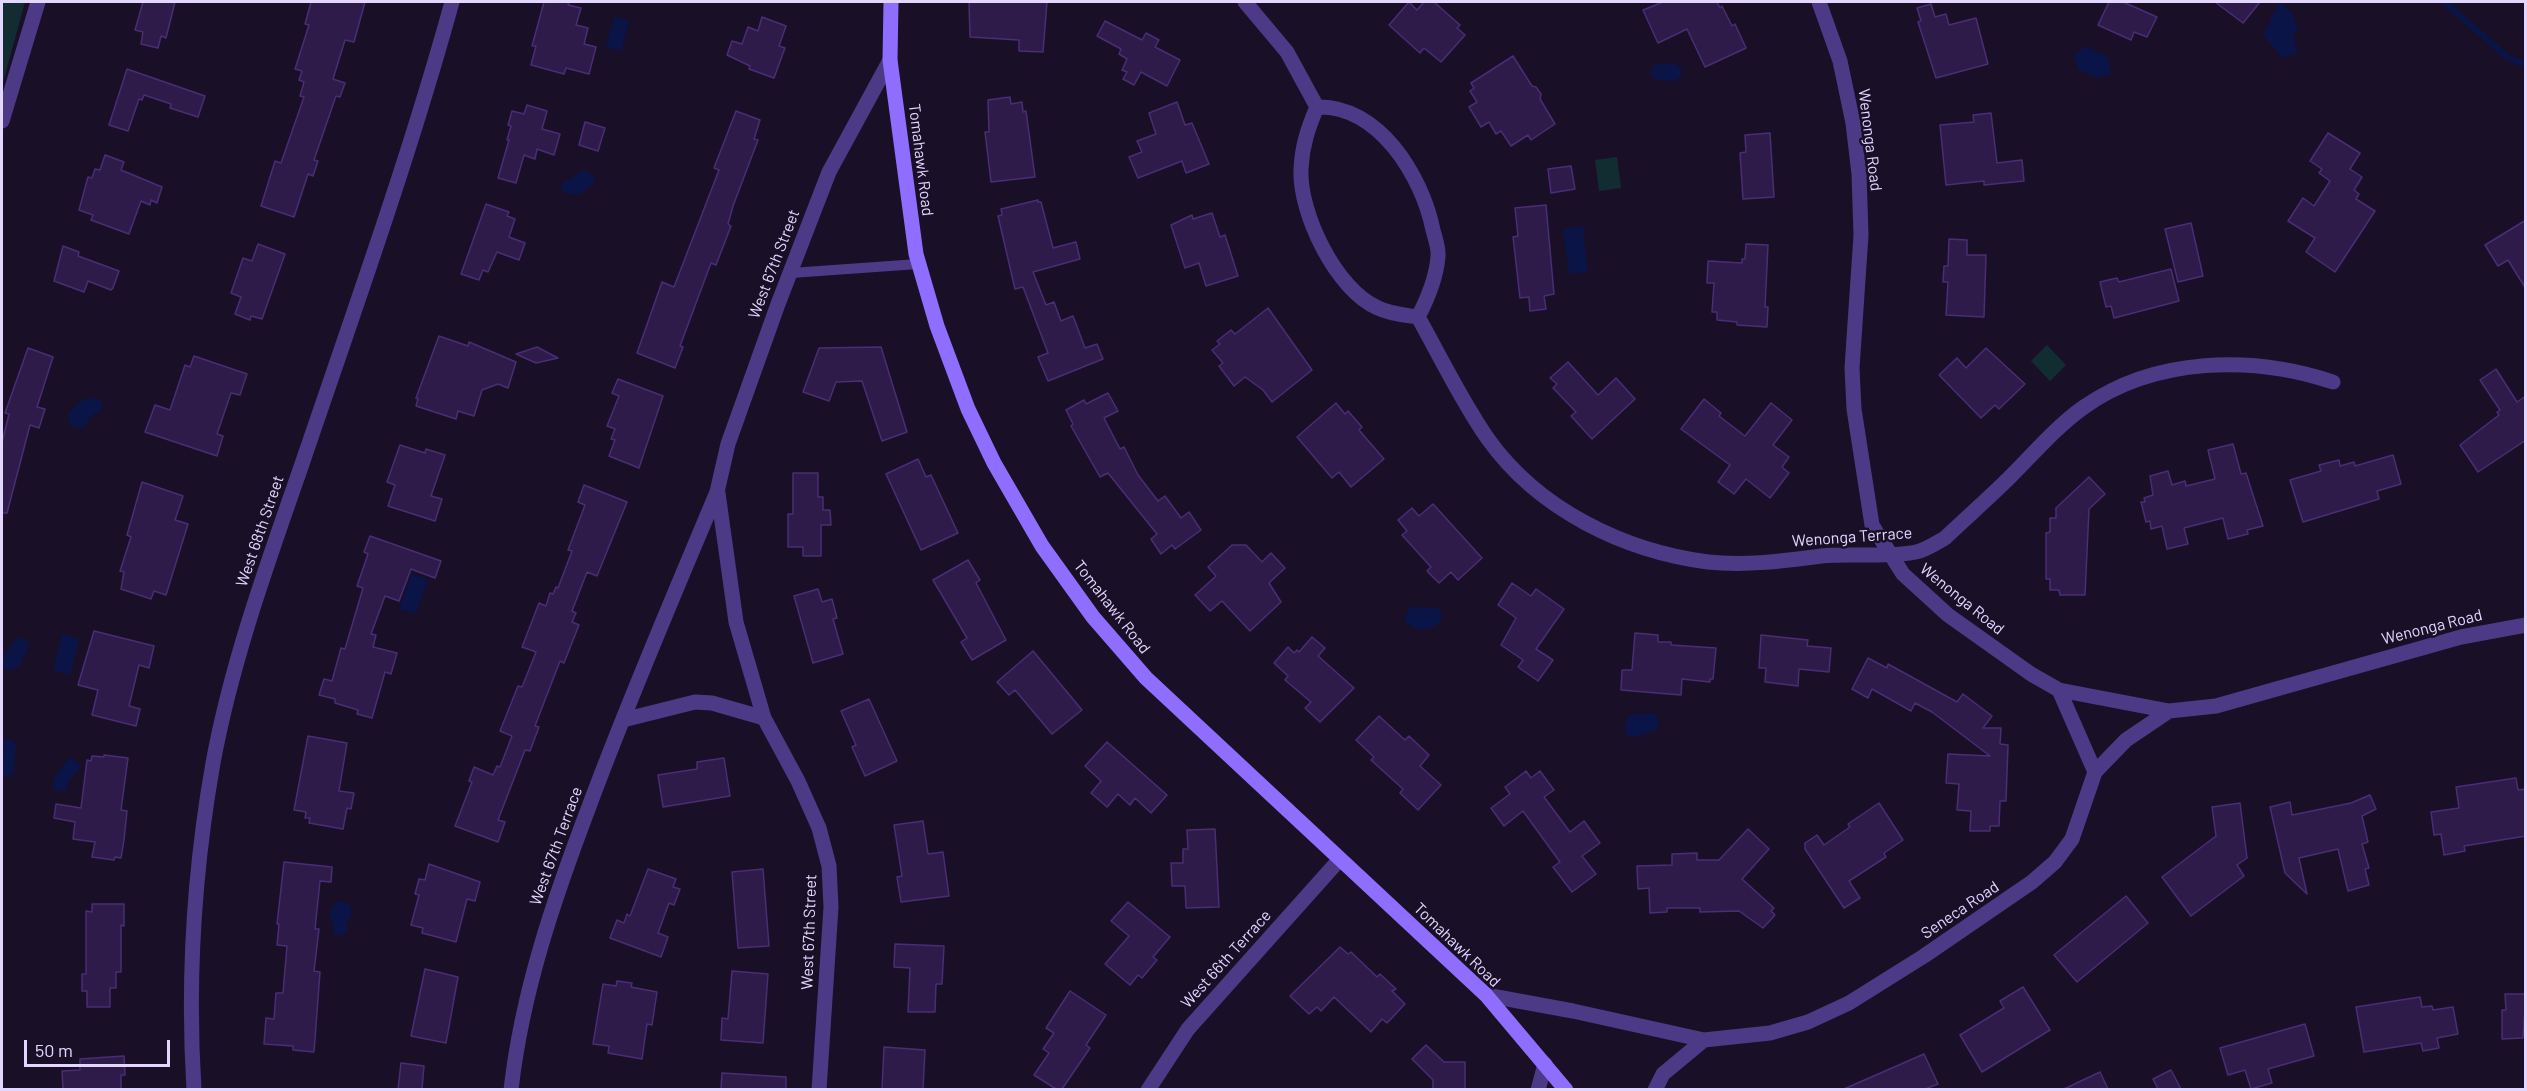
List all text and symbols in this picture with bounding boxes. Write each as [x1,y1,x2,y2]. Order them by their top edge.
street label: Wenonga Road [1854,88,1886,192]
street label: Tomahawk Road [905,103,937,217]
street label: West 67th Street [744,207,804,321]
street label: West 68th Street [232,473,288,589]
street label: Wenonga Terrace [1791,523,1913,551]
street label: Tomahawk Road [1070,557,1154,657]
street label: Wenonga Road [1916,559,2008,639]
street label: Wenonga Road [2380,605,2484,649]
street label: West 67th Terrace [526,784,586,908]
street label: West 67th Street [797,874,821,990]
street label: Seneca Road [1917,877,2003,943]
street label: Tomahawk Road [1410,899,1504,991]
street label: West 66th Terrace [1177,906,1275,1012]
scale bar [27,1028,172,1066]
text: 50 m [35,1039,73,1061]

